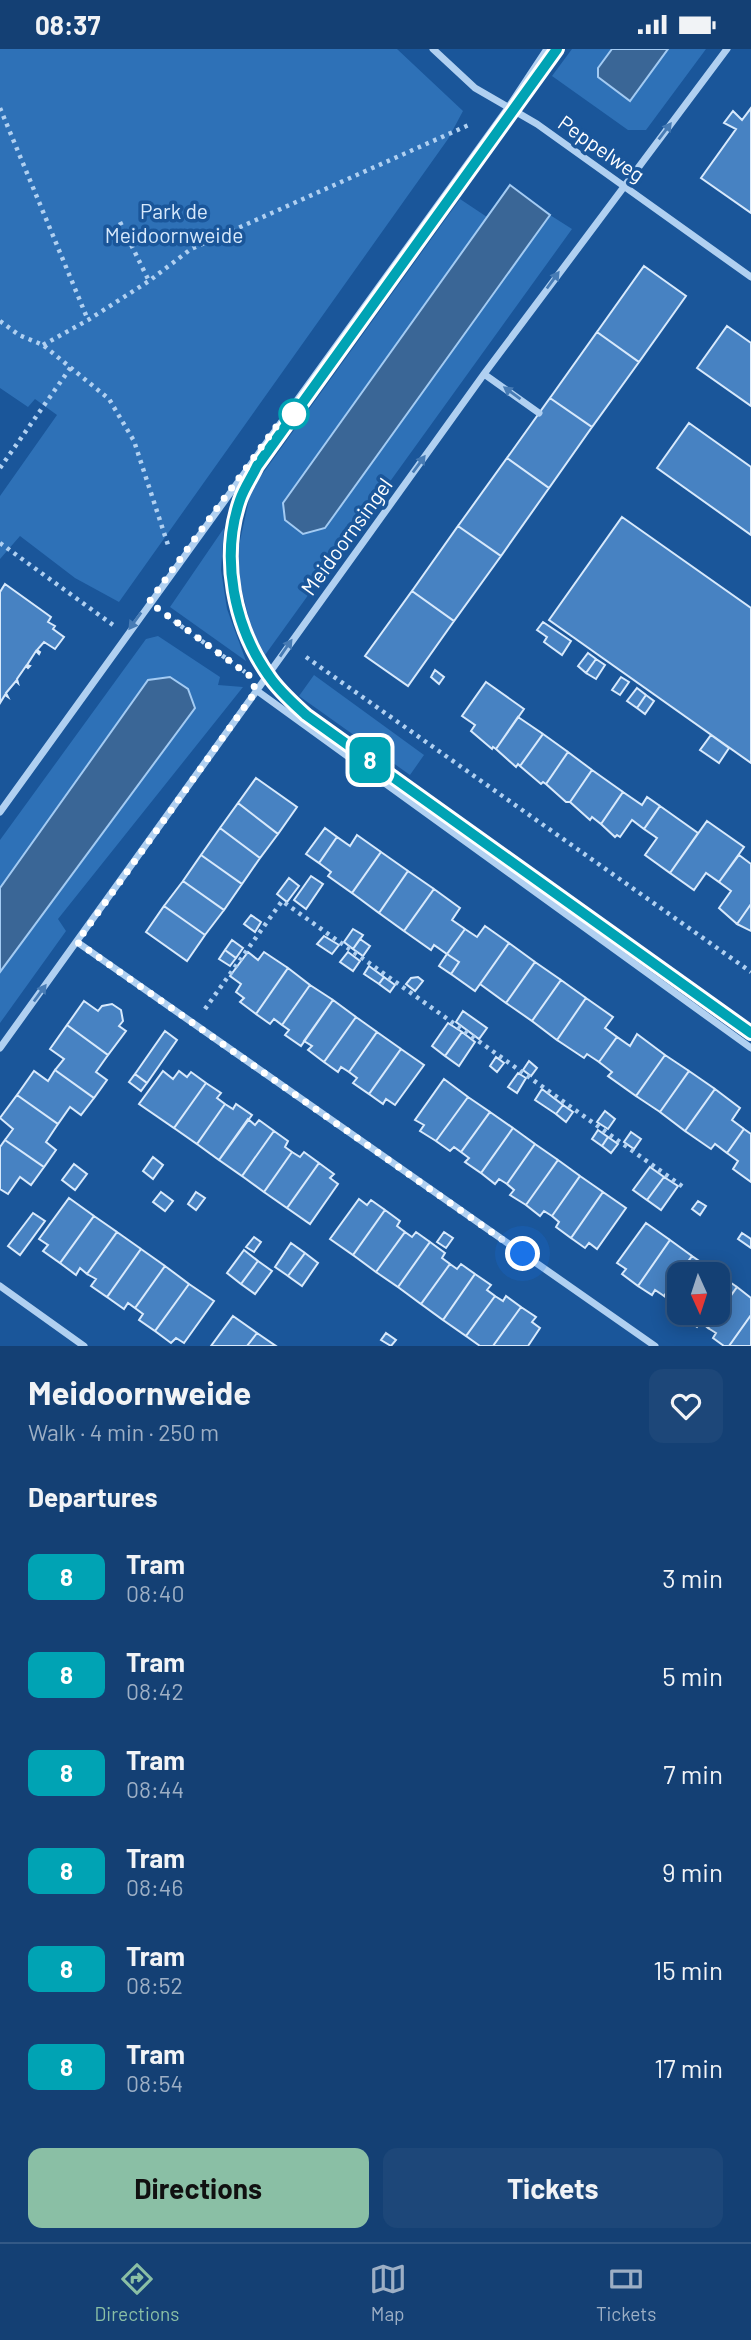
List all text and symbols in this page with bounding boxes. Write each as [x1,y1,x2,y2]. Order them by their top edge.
text: 08:37 [35,9,100,40]
street label: Peppelweg [554,109,650,187]
one-way arrow [657,122,672,140]
park label: Park de Meidoornweide [105,198,243,247]
one-way arrow [546,271,560,289]
one-way arrow [503,386,521,400]
unlabelled marker [279,399,309,429]
one-way arrow [412,455,426,473]
street label: Meidoornsingel [295,472,397,600]
one-way arrow [128,612,143,630]
one-way arrow [279,639,293,657]
line badge: 8 [347,737,393,783]
text: 8 [364,745,376,774]
one-way arrow [33,984,47,1002]
your location [505,1236,540,1271]
north arrow [667,1262,730,1325]
map controls [667,1262,730,1325]
button: heart [649,1369,723,1443]
text: Meidoornweide [28,1372,251,1412]
text: Walk · 4 min · 250 m [28,1418,219,1446]
text: Departures [28,1481,158,1512]
text: Tram [126,1548,185,1579]
text: 8 [60,1562,73,1591]
text: 3 min [662,1562,723,1593]
text: 08:40 [126,1579,184,1607]
text: Tram [126,1646,185,1677]
text: 8 [60,1660,73,1689]
text: 5 min [662,1660,723,1691]
text: 08:42 [126,1677,184,1705]
text: Tram [126,1744,185,1775]
text: 8 [60,1758,73,1787]
text: 7 min [663,1758,723,1789]
text: 08:44 [126,1775,184,1803]
text: Tram [126,1842,185,1873]
text: 8 [60,1856,73,1885]
text: 9 min [662,1856,723,1887]
text: 08:46 [126,1873,183,1901]
text: Tram [126,1940,185,1971]
text: 8 [60,1954,73,1983]
text: 15 min [653,1954,723,1985]
text: 08:52 [126,1971,183,1999]
text: Tram [126,2038,185,2069]
text: 8 [60,2052,73,2081]
text: 17 min [654,2052,723,2083]
text: 08:54 [126,2069,183,2097]
button: Directions [28,2148,369,2228]
button: Tickets [383,2148,723,2228]
tab: Directions [95,2260,180,2325]
tab: Map [369,2260,407,2325]
tab: Tickets [596,2260,656,2325]

